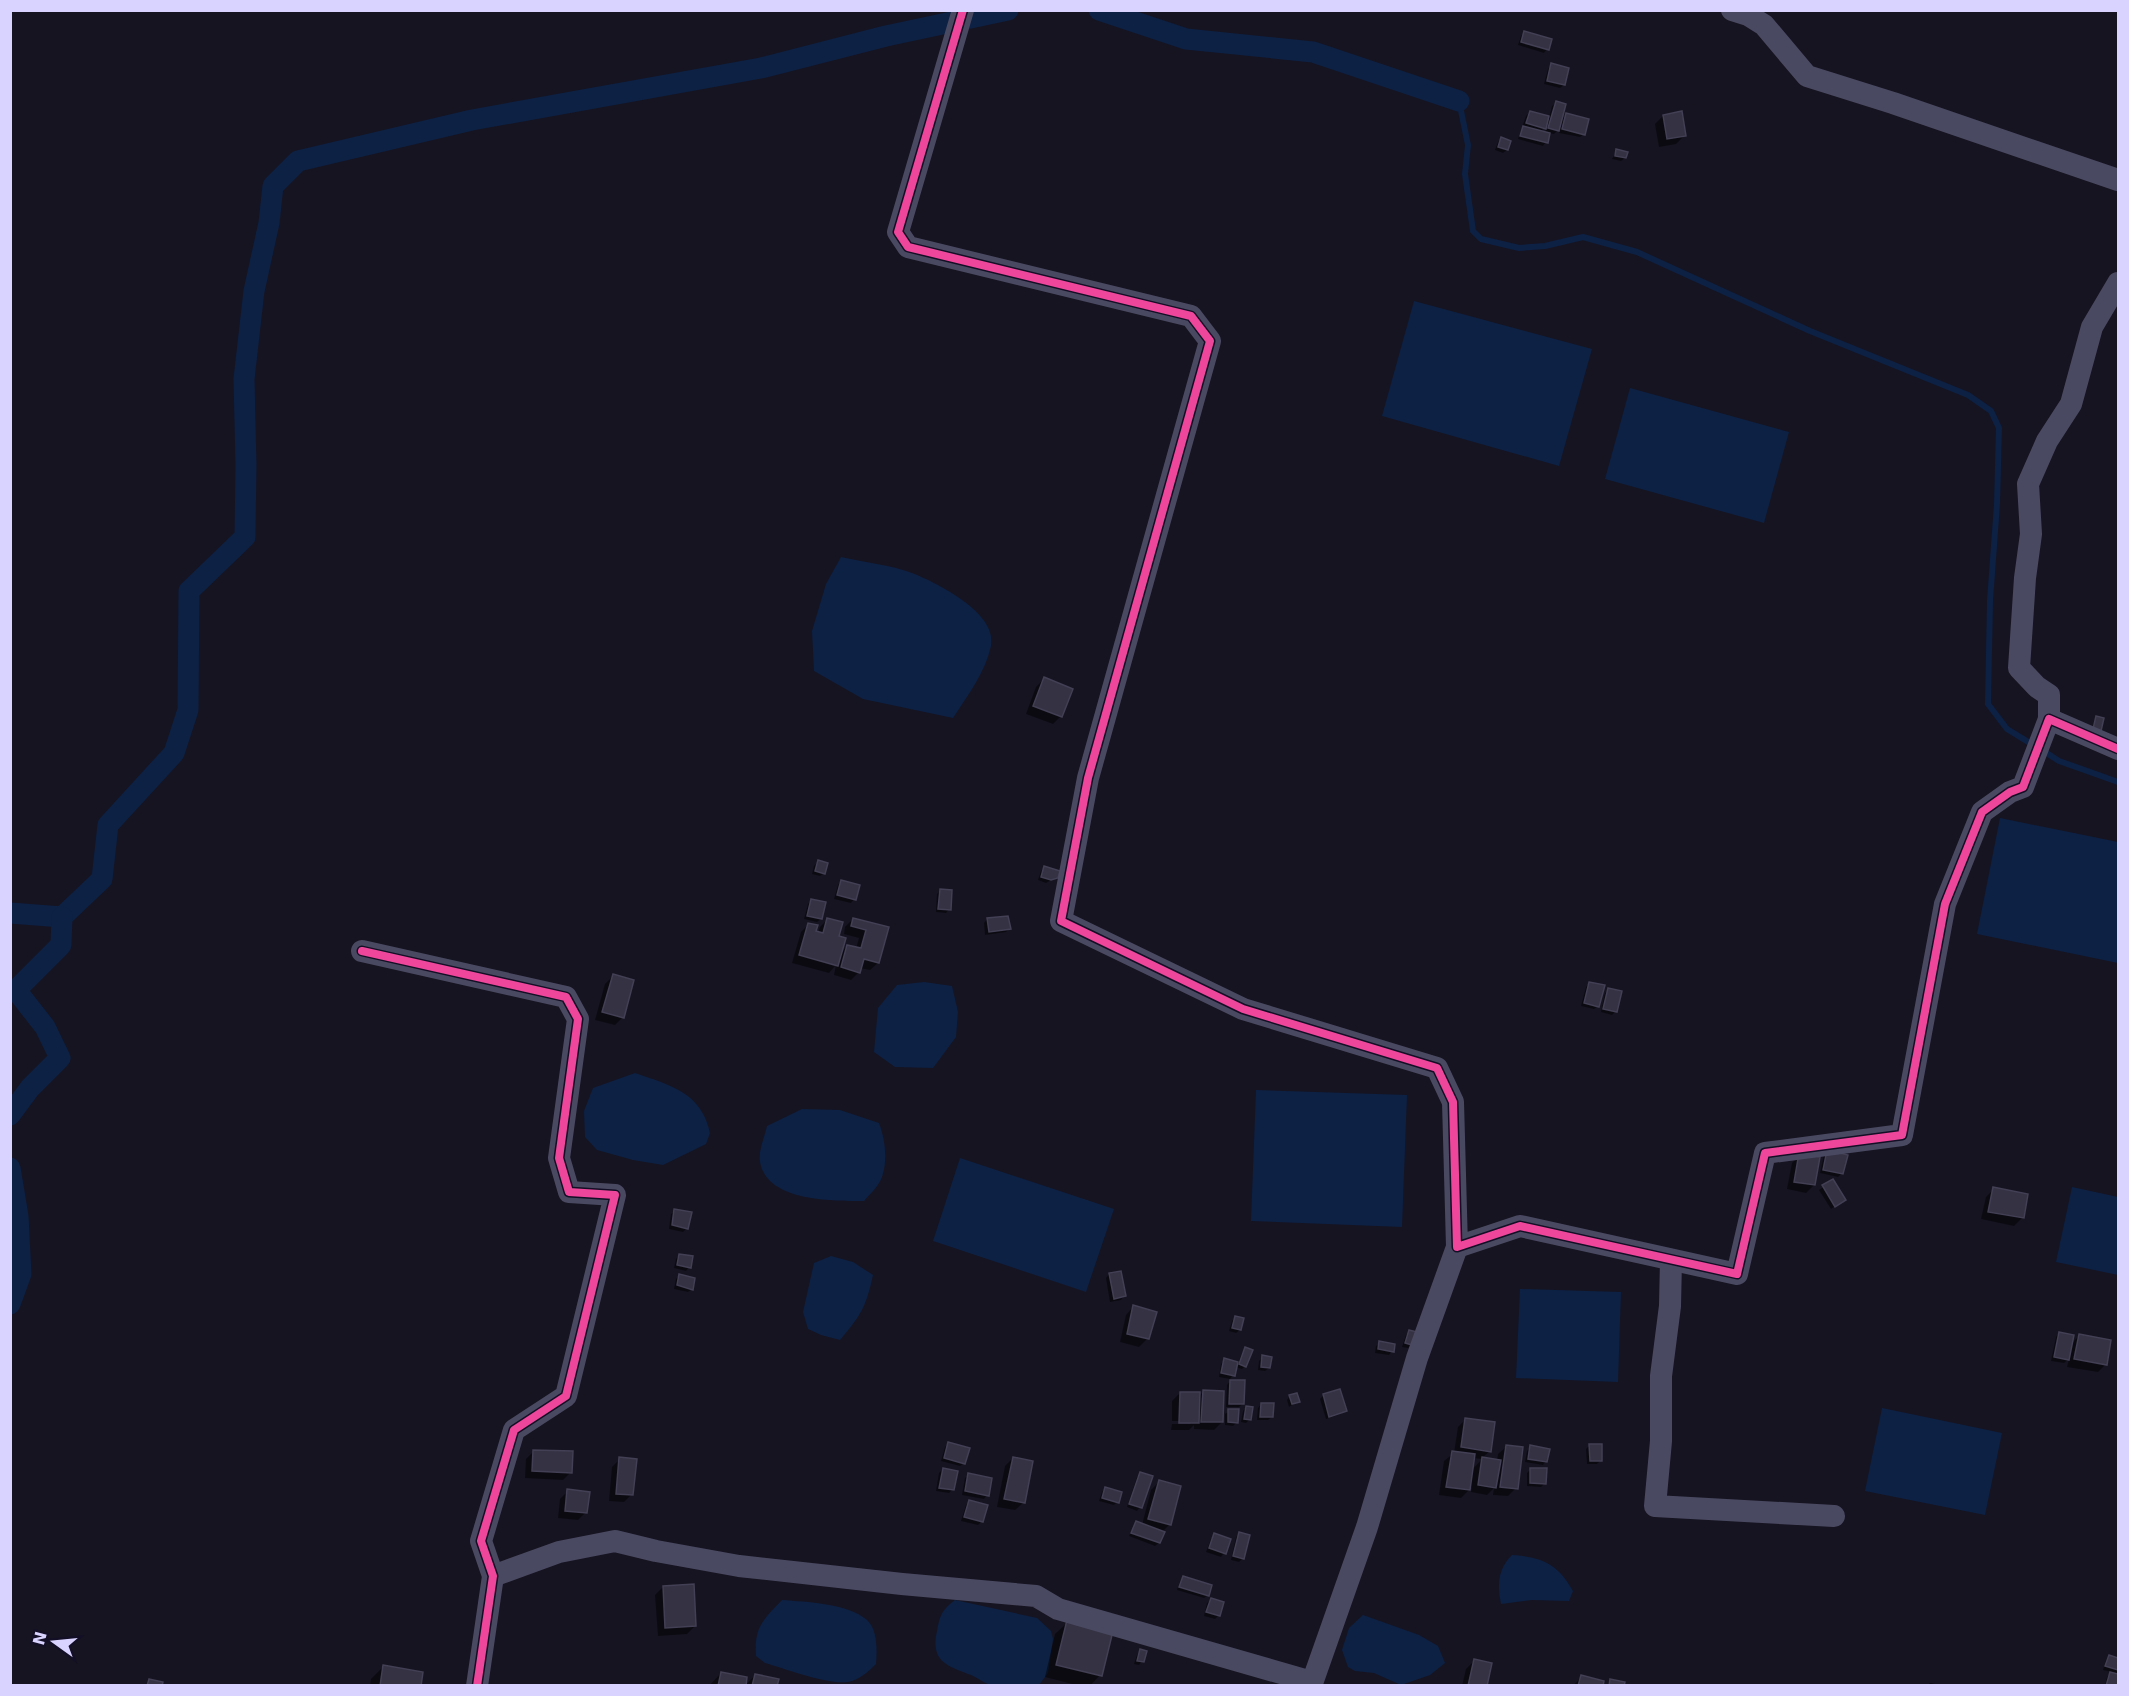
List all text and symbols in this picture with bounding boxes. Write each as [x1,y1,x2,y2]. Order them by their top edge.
north arrow [24,1612,84,1672]
text: N [29,1629,51,1647]

